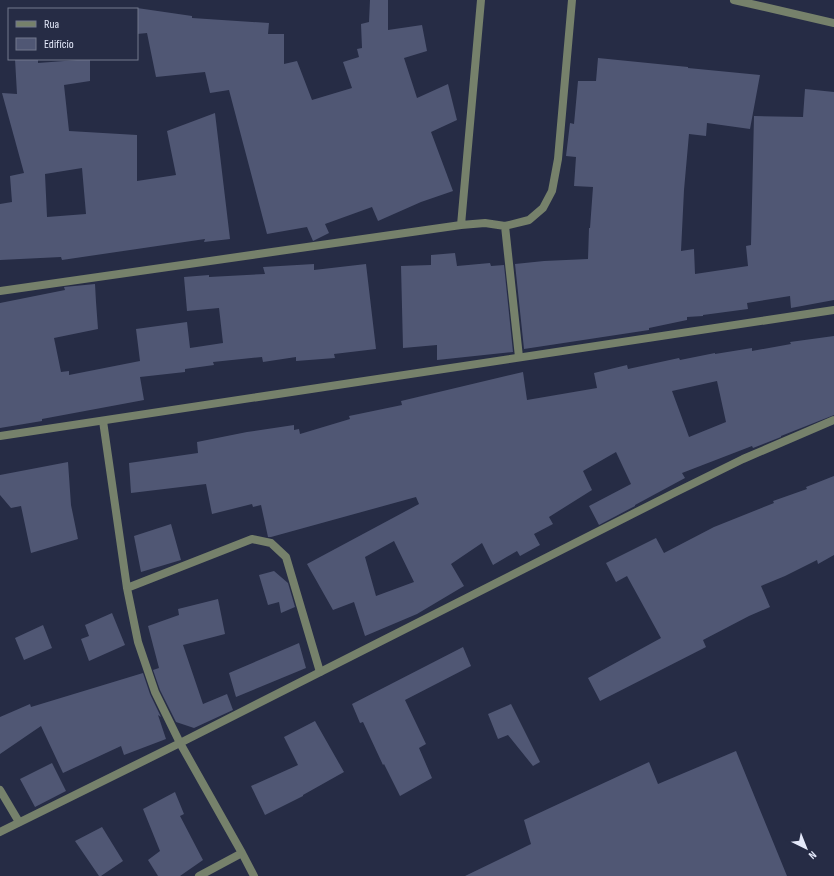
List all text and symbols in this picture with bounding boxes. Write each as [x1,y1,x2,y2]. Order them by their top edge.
legend [8,8,138,60]
text: Rua [44,17,60,32]
text: Edifício [44,37,74,52]
north arrow [786,828,826,868]
text: N [806,848,819,862]

